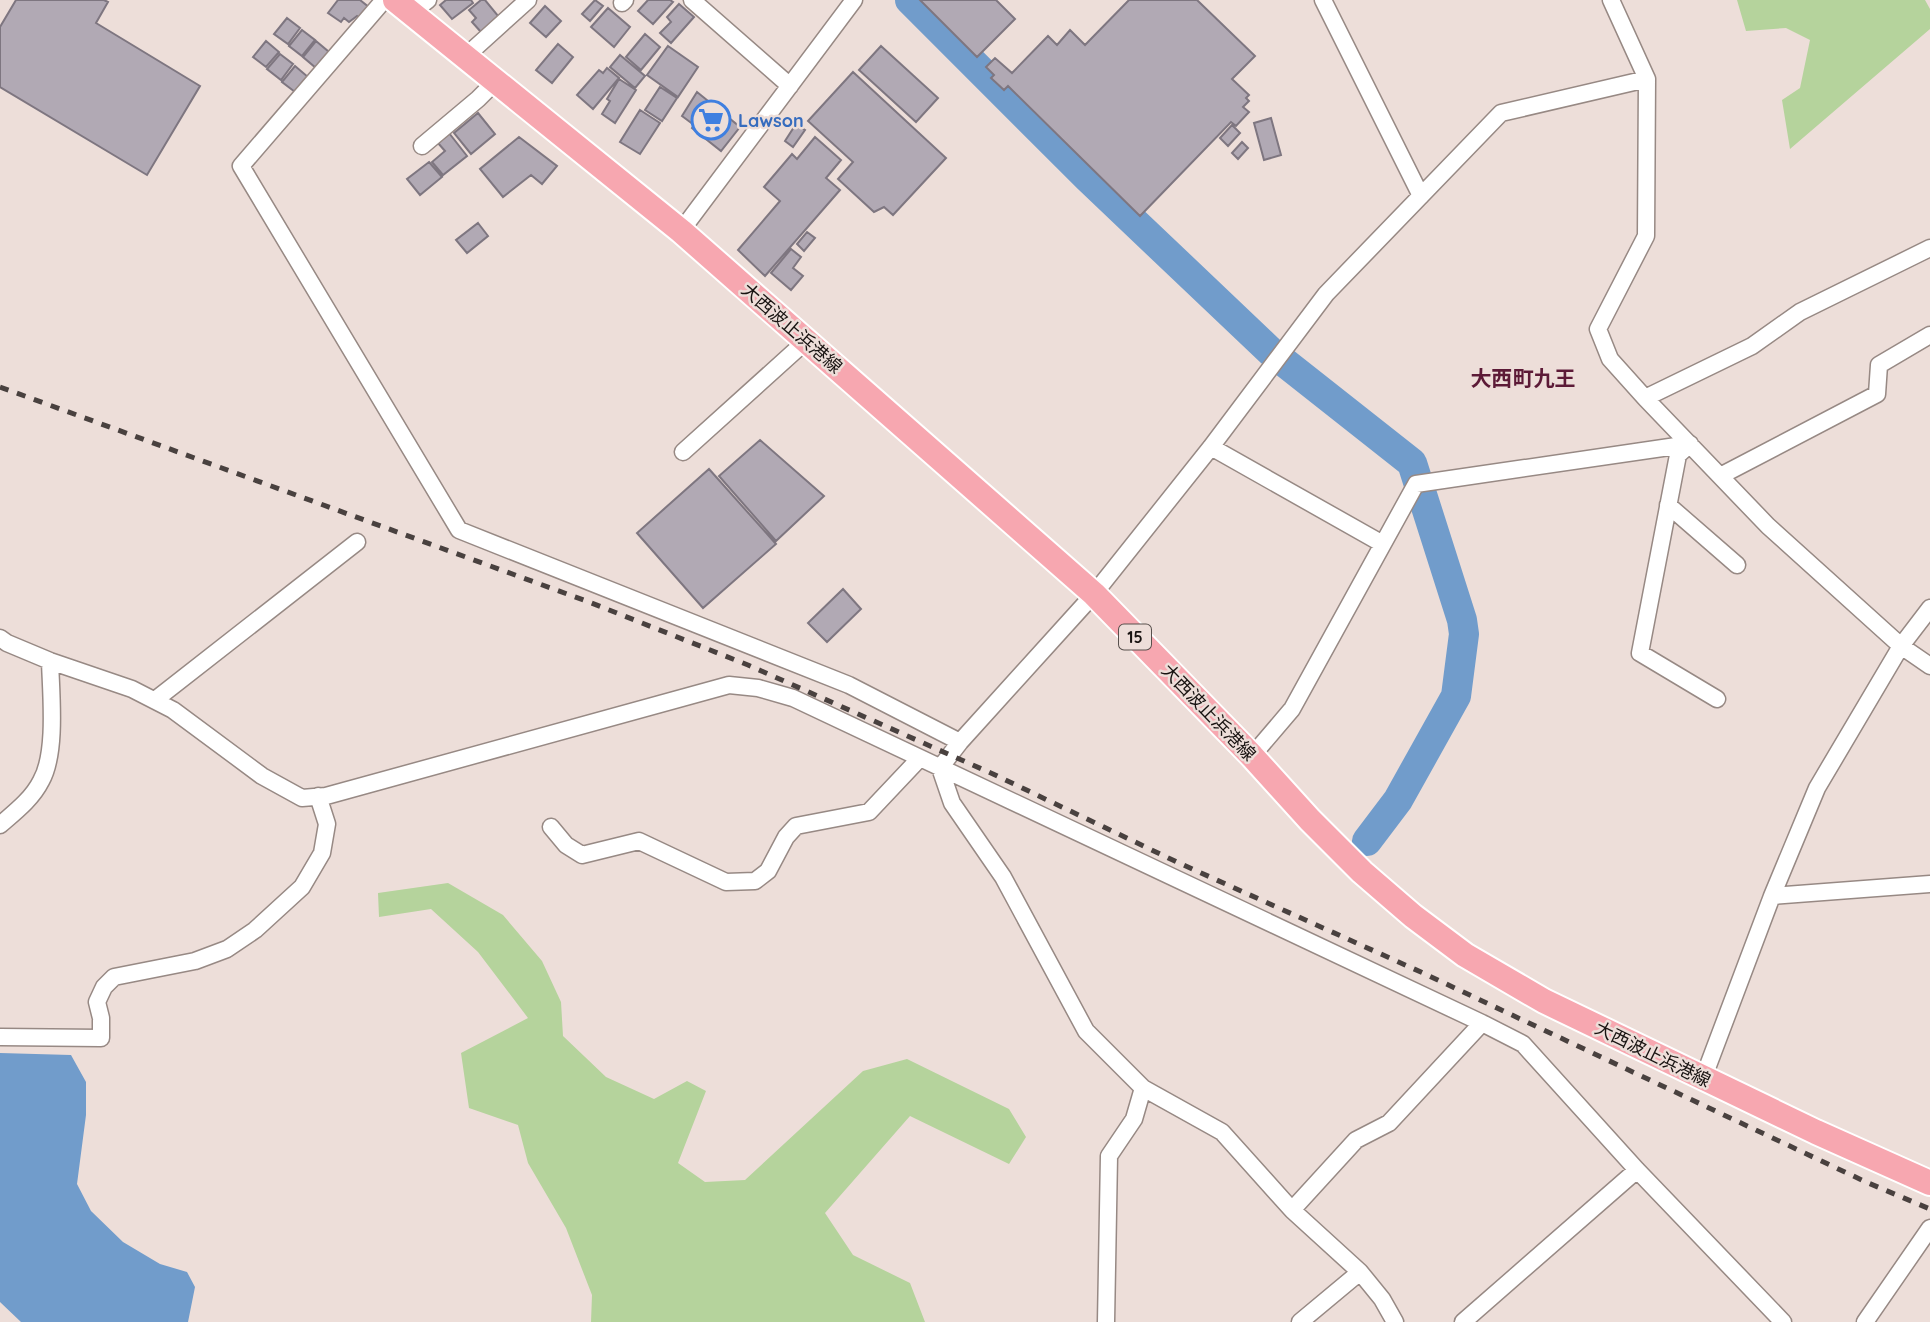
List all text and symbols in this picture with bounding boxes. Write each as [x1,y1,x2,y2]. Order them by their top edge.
supermarket icon: Lawson [690,99,732,141]
place label: Lawson [738,109,804,132]
street label: 大西波止浜港線 [737,278,847,378]
district label: 大西町九王 [1471,365,1576,391]
road number: 15 [1119,624,1151,650]
street label: 大西波止浜港線 [1157,659,1261,765]
street label: 大西波止浜港線 [1591,1016,1715,1092]

